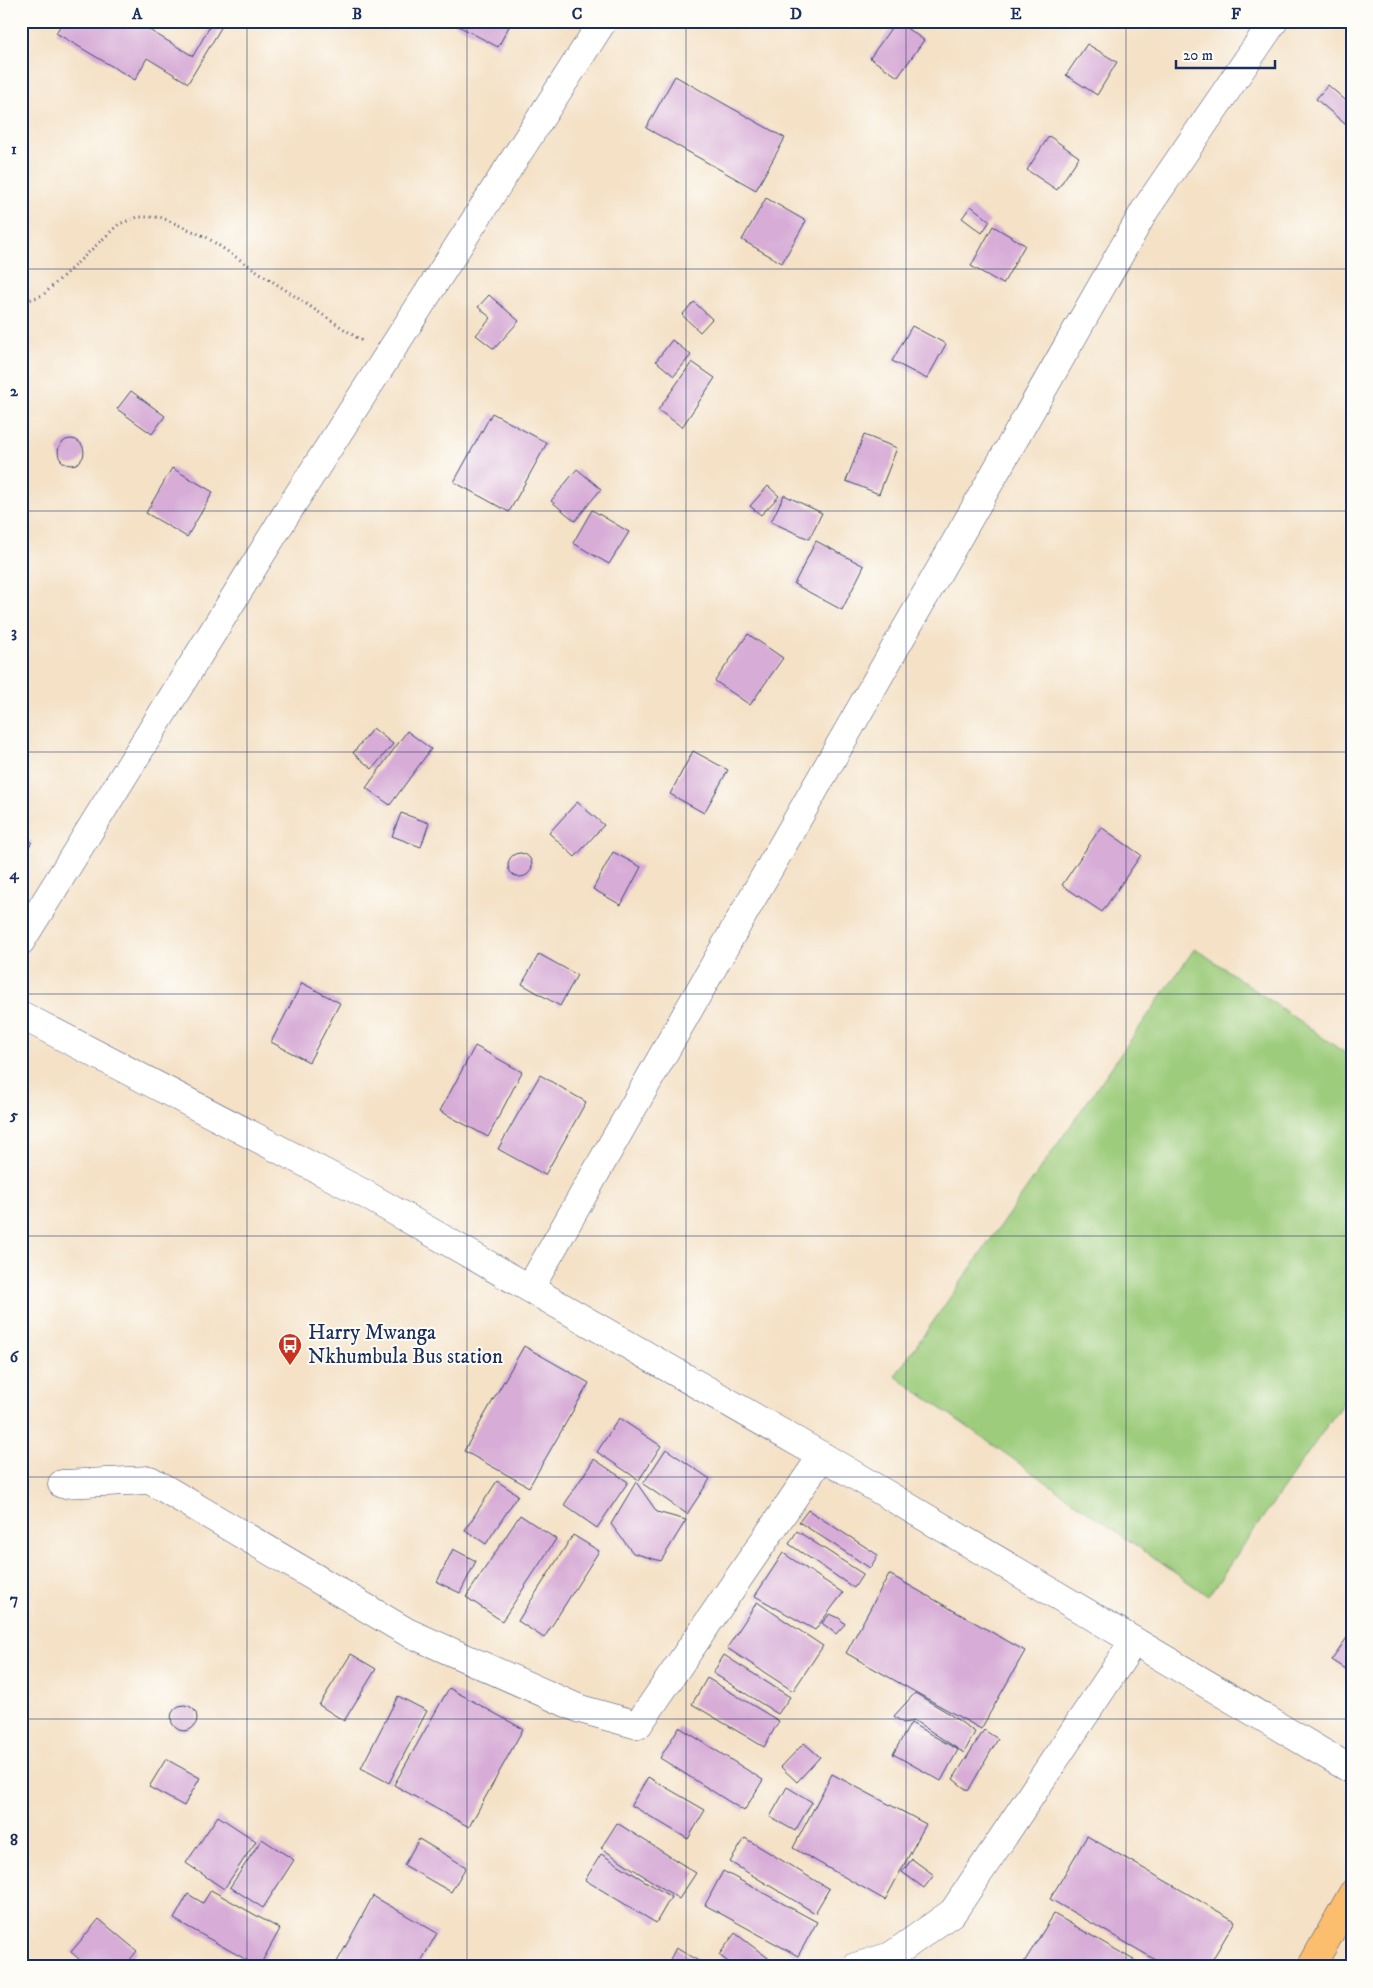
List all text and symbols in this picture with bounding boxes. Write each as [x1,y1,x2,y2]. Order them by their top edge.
text: A [131,4,143,24]
text: B [352,4,362,24]
text: C [572,4,582,24]
text: D [790,4,802,24]
text: E [1010,4,1022,24]
text: F [1231,4,1241,24]
scale bar [1176,38,1274,70]
text: 20 m [1183,46,1213,65]
text: 1 [11,139,17,159]
text: 2 [10,381,19,401]
text: 3 [11,622,17,642]
text: 4 [8,864,19,884]
text: 5 [9,1105,18,1125]
place label: Harry Mwanga Nkhumbula Bus station [308,1320,503,1370]
bus stop icon: Harry Mwanga Nkhumbula Bus station [277,1332,303,1366]
text: 6 [10,1347,20,1367]
text: 7 [10,1589,18,1609]
text: 8 [10,1830,18,1850]

